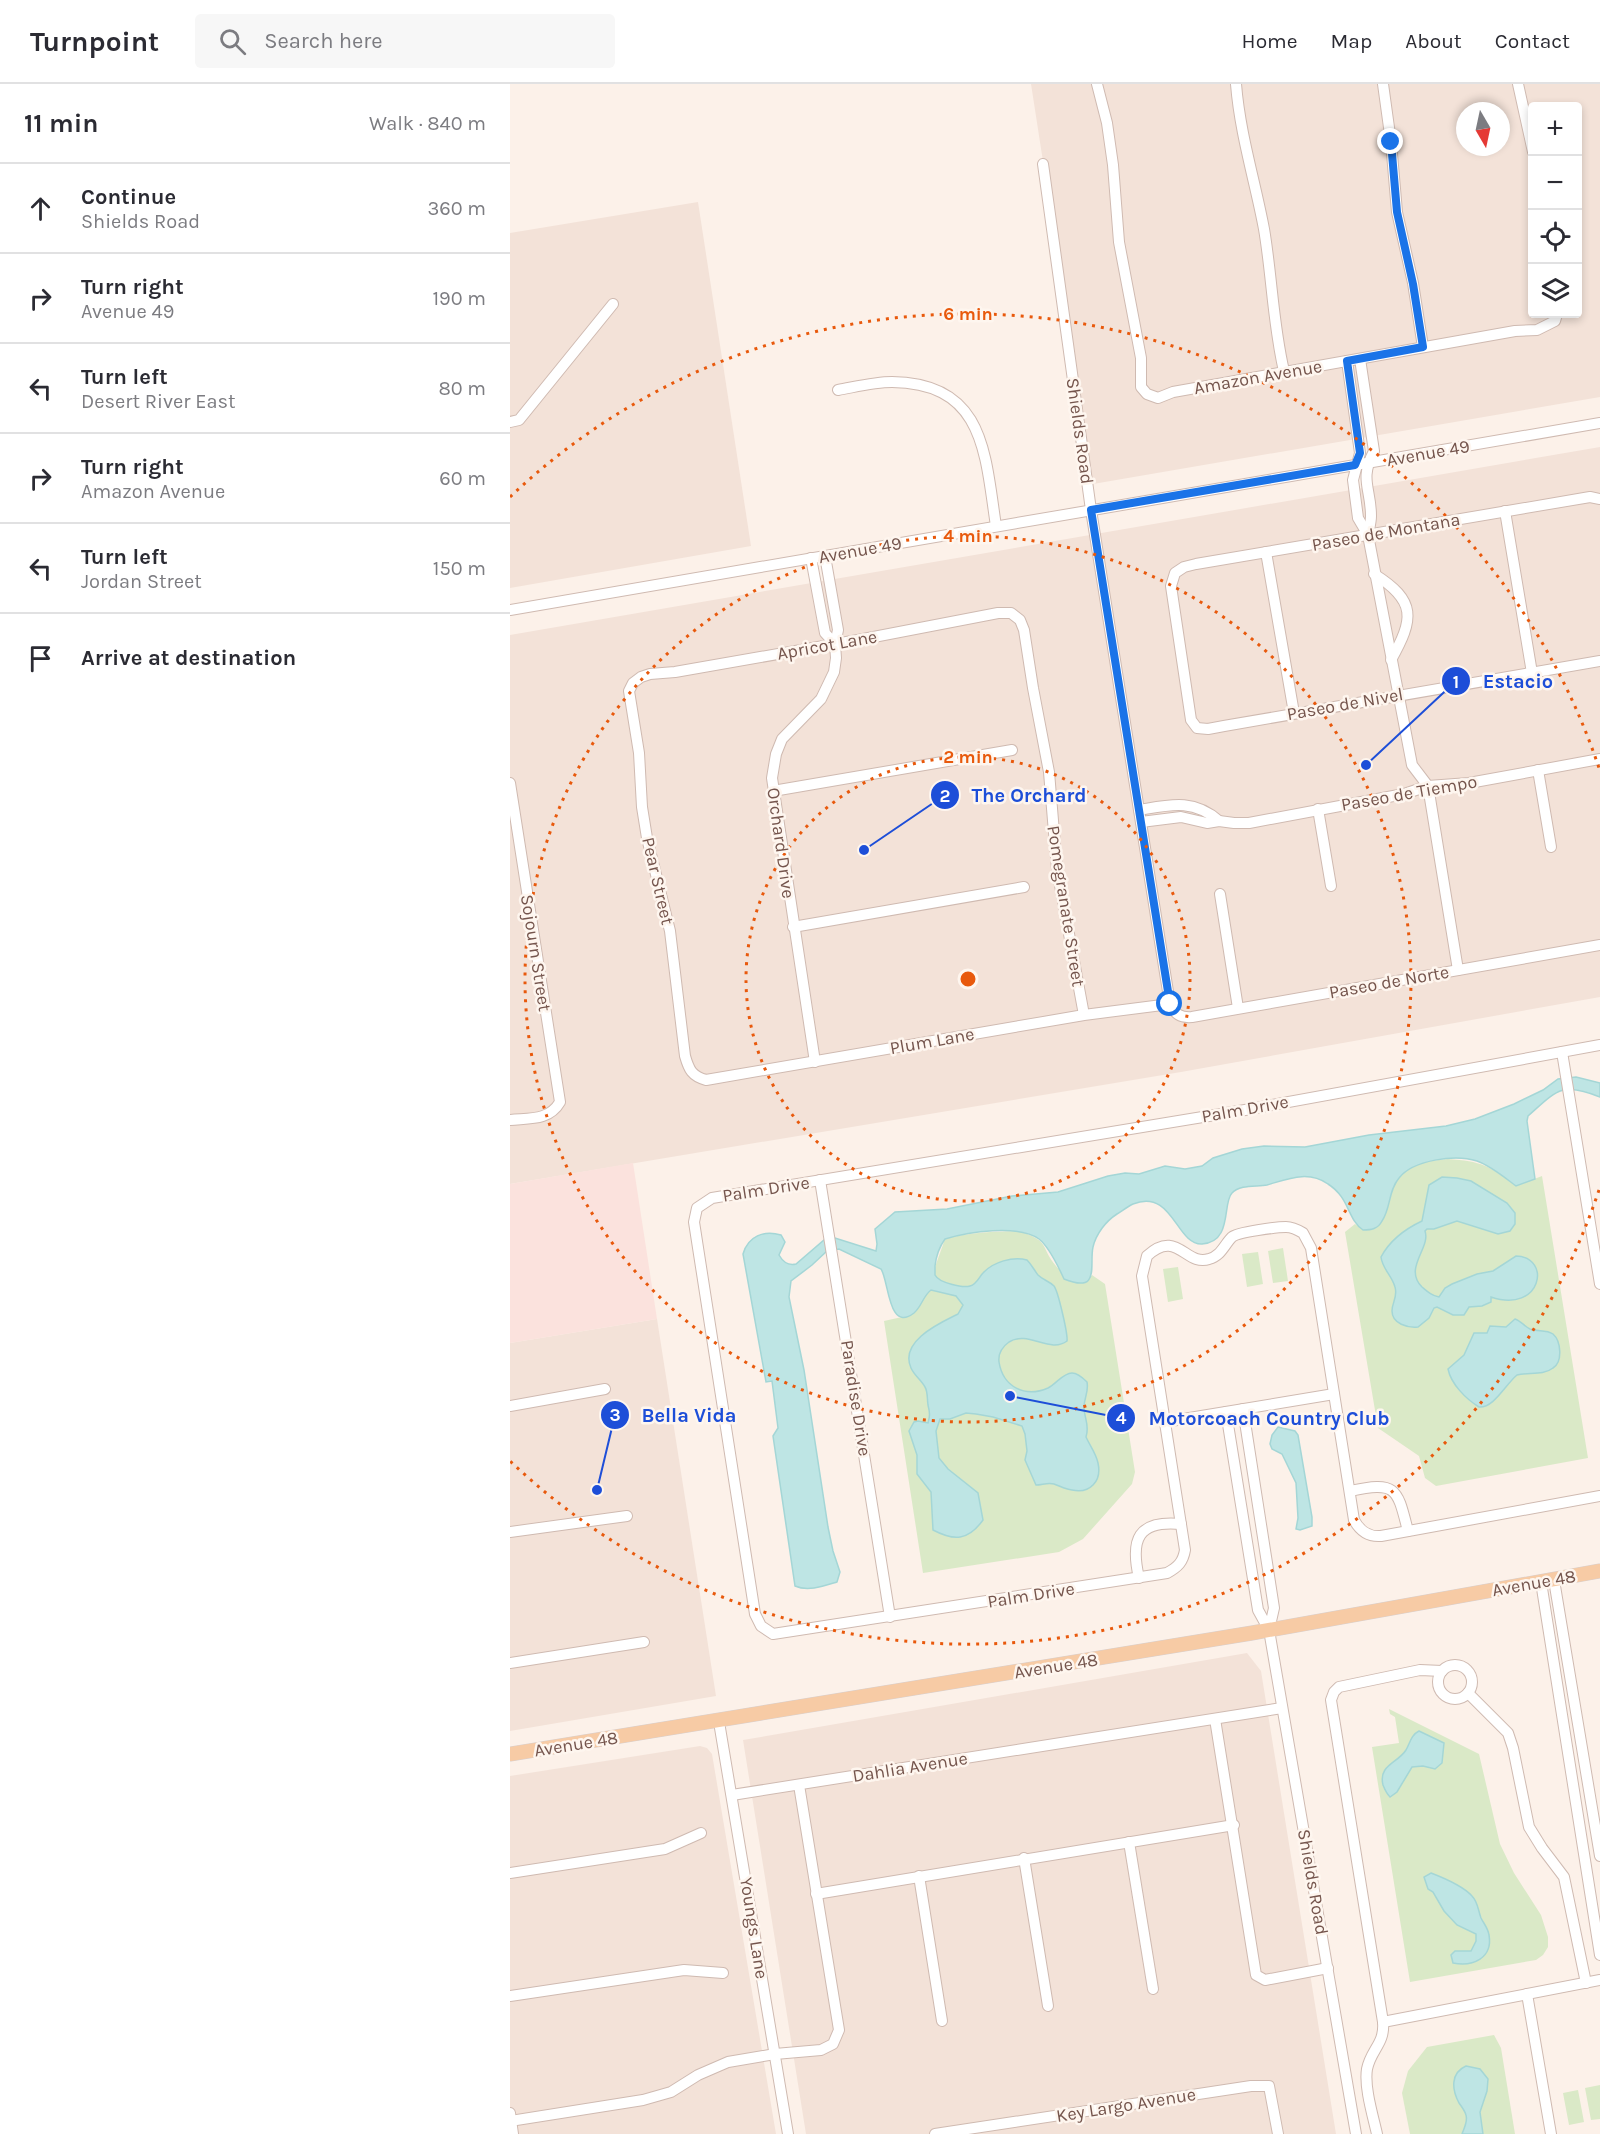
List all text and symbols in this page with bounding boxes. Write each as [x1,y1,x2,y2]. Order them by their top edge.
search box [195,14,615,68]
text: Turnpoint [30,25,159,58]
icon: search [216,25,249,58]
text: Search here [264,28,383,54]
text: Home [1242,29,1298,53]
text: Map [1331,29,1372,53]
text: About [1405,29,1462,53]
text: Contact [1495,29,1570,53]
north arrow [1456,102,1510,156]
map controls [1528,102,1582,318]
button: + [1528,102,1582,156]
text: 11 min [24,108,99,139]
text: Walk · 840 m [369,112,486,135]
route end [1377,128,1403,154]
button: − [1528,156,1582,210]
text: Continue [81,184,176,210]
icon: ahead [24,192,57,225]
text: 360 m [427,197,486,220]
text: Shields Road [81,210,200,233]
button: locate [1528,210,1582,264]
button: layers [1528,264,1582,318]
text: Turn right [81,274,184,300]
icon: right [24,282,57,315]
text: 190 m [432,287,486,310]
text: Avenue 49 [81,300,174,323]
text: 6 min [943,303,993,325]
street label: Amazon Avenue [1192,355,1324,399]
text: Turn left [81,364,168,390]
icon: left [24,372,57,405]
street label: Shields Road [1062,376,1098,486]
text: 80 m [438,377,486,400]
text: Desert River East [81,390,236,413]
street label: Avenue 49 [1385,435,1471,471]
text: Turn right [81,454,184,480]
icon: right [24,462,57,495]
text: 60 m [439,467,486,490]
text: Amazon Avenue [81,480,225,503]
street label: Paseo de Montana [1310,508,1462,556]
text: 4 min [943,525,993,547]
street label: Avenue 49 [817,532,903,568]
text: Turn left [81,544,168,570]
icon: left [24,552,57,585]
text: 150 m [433,557,486,580]
text: Jordan Street [81,570,202,593]
street label: Apricot Lane [775,625,879,665]
icon: arrive [24,642,57,675]
text: Arrive at destination [81,645,296,671]
callout: Estacio [1441,662,1566,700]
text: Estacio [1483,670,1553,693]
text: 1 [1453,671,1459,693]
street label: Paseo de Nivel [1285,683,1405,725]
text: 2 min [943,746,993,768]
street label: Paseo de Tiempo [1339,770,1479,816]
callout: The Orchard [930,776,1099,814]
text: The Orchard [971,784,1087,807]
text: 2 [940,785,950,807]
street label: Orchard Drive [762,786,800,900]
street label: Pomegranate Street [1042,824,1090,988]
street label: Pear Street [637,835,679,927]
street label: Sojourn Street [516,893,556,1013]
street label: Paseo de Norte [1327,961,1451,1003]
centre of rings [958,969,978,989]
route start [1156,990,1182,1016]
street label: Plum Lane [888,1023,976,1059]
street label: Palm Drive [1200,1091,1290,1127]
street label: Palm Drive [721,1171,811,1207]
street label: Paradise Drive [836,1338,876,1458]
callout: Bella Vida [600,1396,749,1434]
callout: Motorcoach Country Club [1106,1399,1401,1437]
text: 3 [609,1404,621,1426]
text: Bella Vida [641,1404,737,1427]
text: 4 [1116,1407,1127,1429]
text: Motorcoach Country Club [1148,1407,1390,1430]
street label: Avenue 48 [1490,1565,1578,1601]
street label: Palm Drive [986,1577,1076,1613]
street label: Avenue 48 [1012,1649,1100,1683]
street label: Avenue 48 [532,1727,620,1761]
street label: Dahlia Avenue [851,1747,969,1787]
street label: Shields Road [1293,1827,1333,1937]
street label: Youngs Lane [735,1876,773,1980]
street label: Key Largo Avenue [1055,2083,1197,2127]

